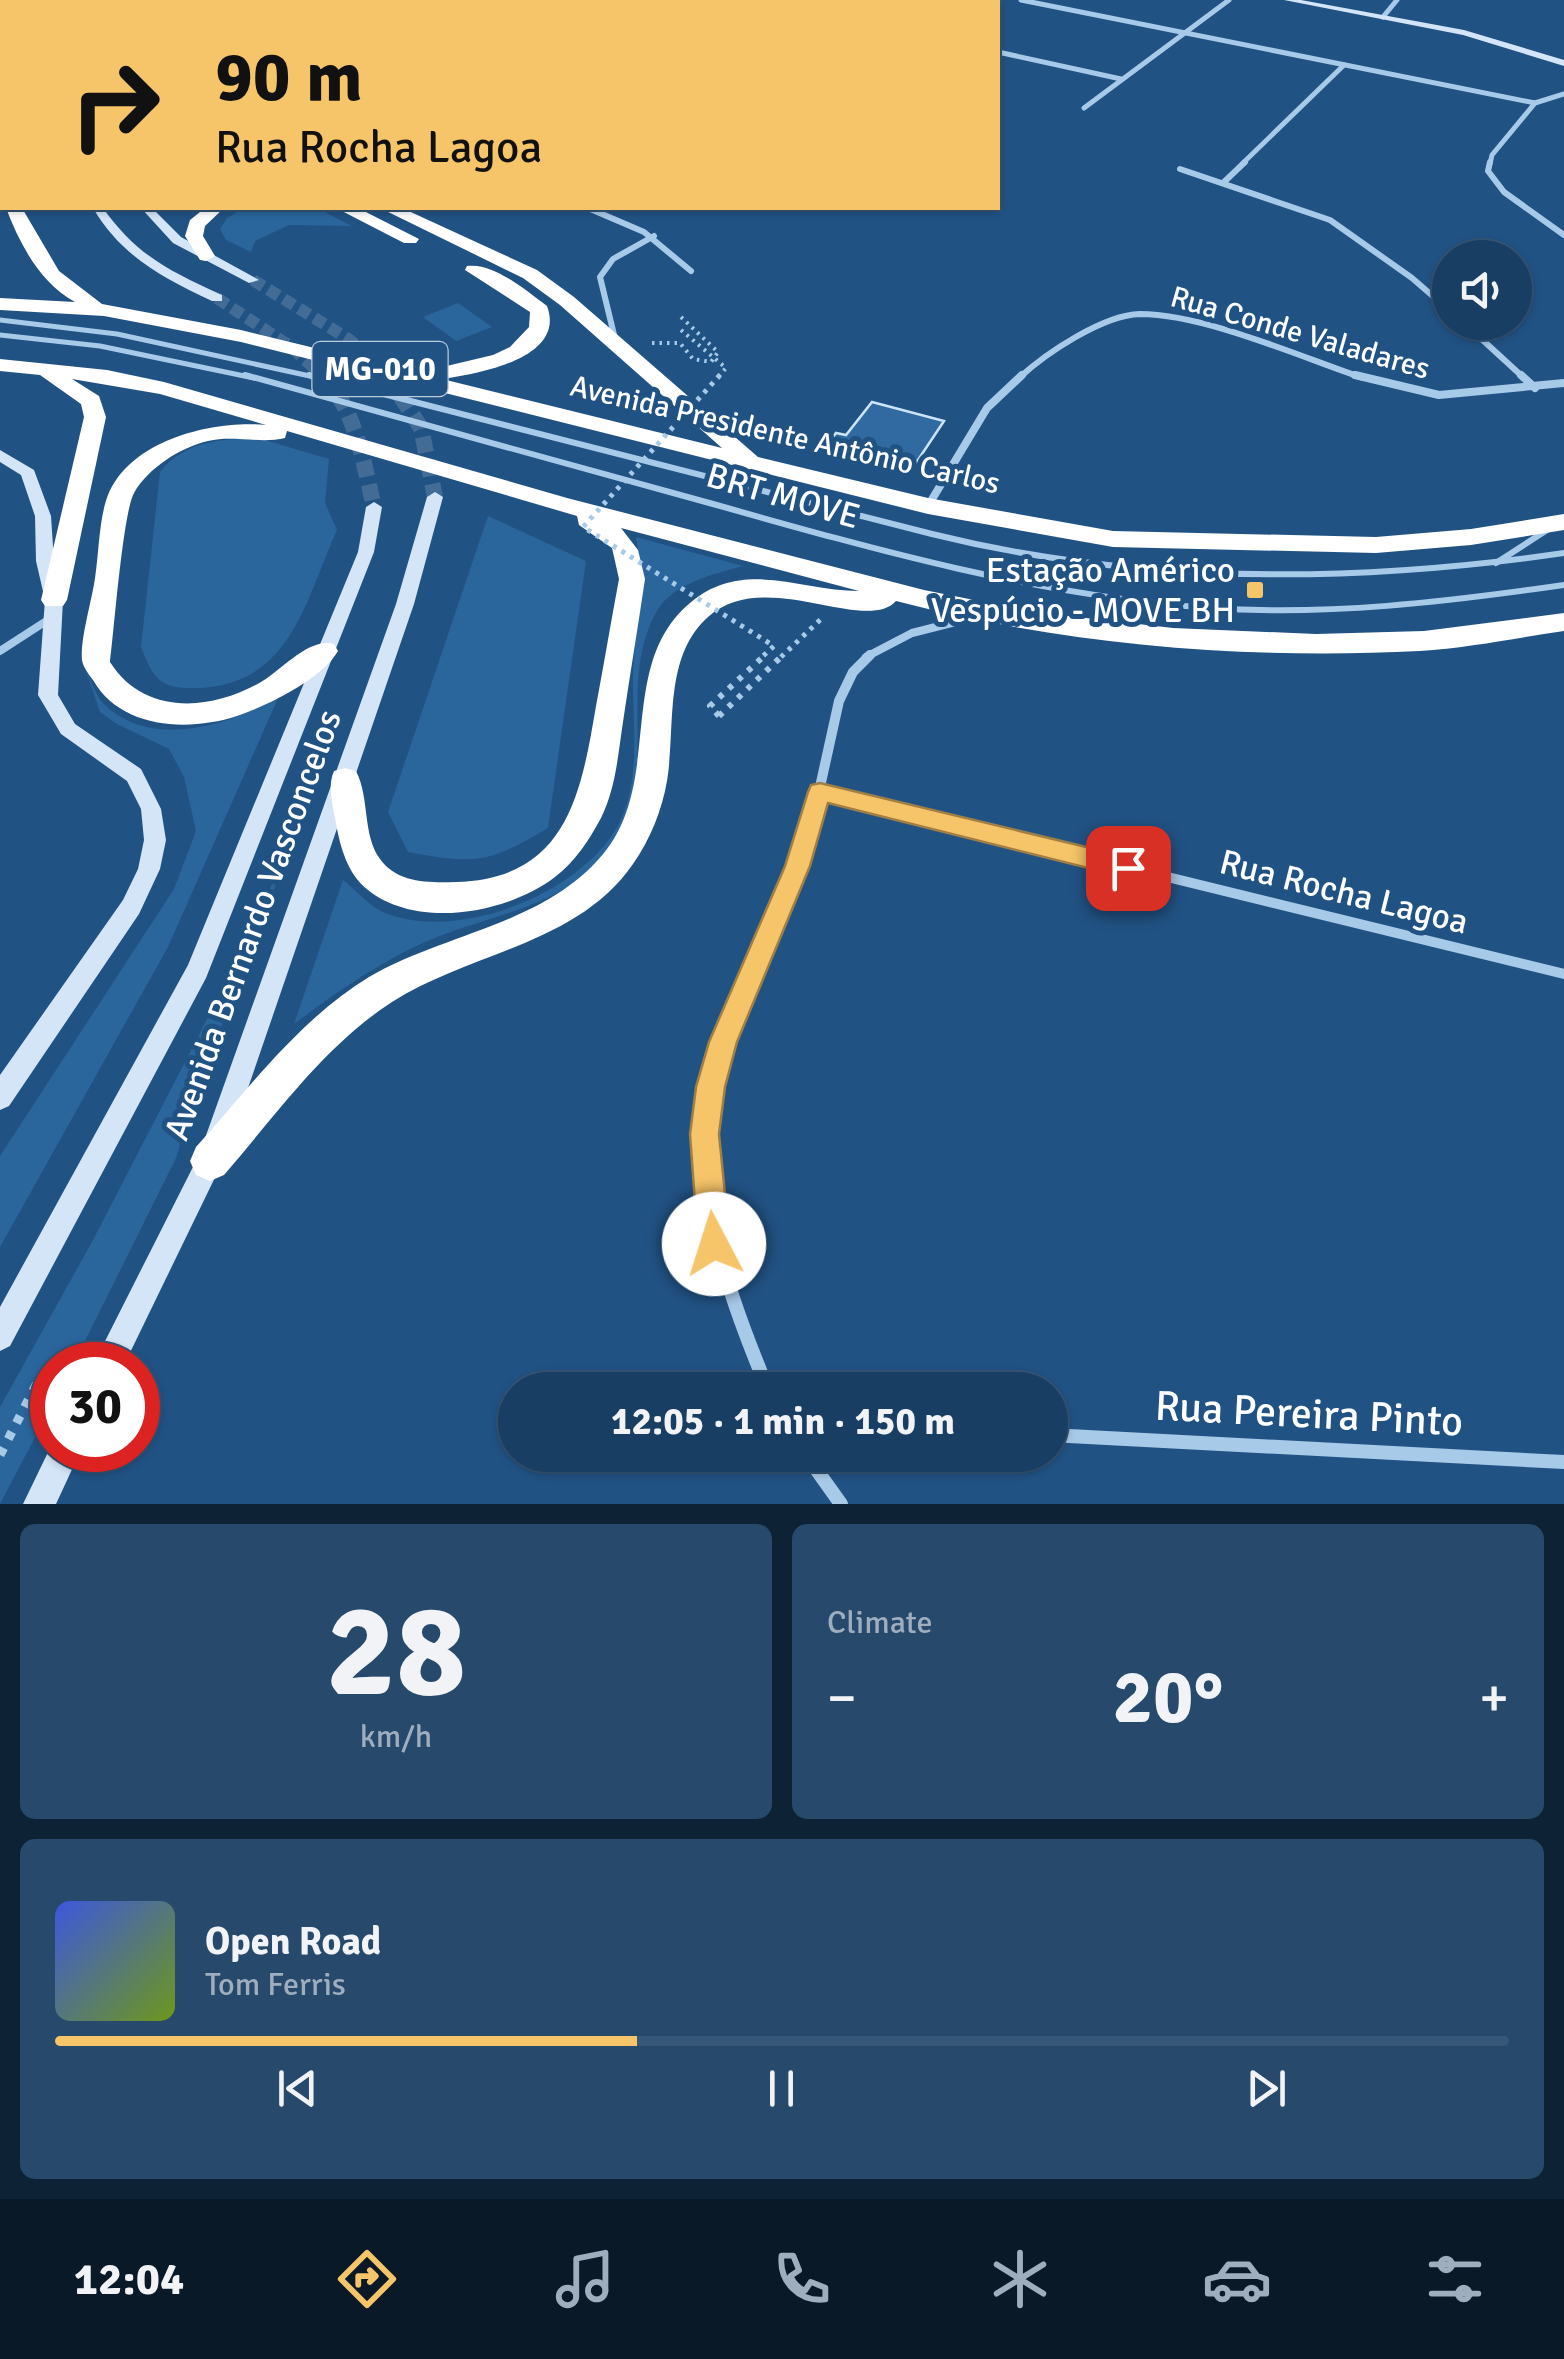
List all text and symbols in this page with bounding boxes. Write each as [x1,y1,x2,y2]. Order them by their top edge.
text: 90 m [215,34,363,120]
icon: right [50,40,180,170]
text: Rua Rocha Lagoa [215,120,542,175]
map controls [1432,240,1532,340]
button: sound [1432,240,1532,340]
street label: Rua Conde Valadares [1166,278,1434,388]
road number: MG-010 [312,342,448,396]
street label: Avenida Presidente Antônio Carlos [567,368,1003,502]
street label: BRT MOVE [701,454,865,538]
place label: Estação Américo Vespúcio - MOVE BH [931,549,1235,632]
marker: Estação Américo Vespúcio - MOVE BH [1244,579,1266,601]
street label: Avenida Bernardo Vasconcelos [155,704,351,1146]
pin [1086,826,1171,911]
street label: Rua Rocha Lagoa [1215,840,1473,944]
icon: arrive [1101,841,1156,896]
position arrow [662,1192,766,1296]
speed limit sign: 30 [30,1342,160,1472]
street label: Rua Pereira Pinto [1154,1380,1464,1448]
text: 12:05 · 1 min · 150 m [611,1398,955,1445]
text: 28 [326,1572,466,1732]
text: Climate [827,1603,933,1642]
text: 20° [1113,1651,1224,1744]
text: − [827,1664,857,1732]
text: + [1479,1664,1509,1732]
text: km/h [360,1717,432,1756]
text: Open Road [205,1918,381,1965]
text: Tom Ferris [205,1965,346,2004]
icon: previous [270,2061,325,2116]
icon: pause [754,2061,809,2116]
icon: next [1239,2061,1294,2116]
icon: directions [332,2244,402,2314]
icon: music [550,2244,620,2314]
icon: phone [767,2244,837,2314]
icon: climate [985,2244,1055,2314]
icon: car [1202,2244,1272,2314]
icon: filters [1420,2244,1490,2314]
text: 12:04 [74,2252,184,2307]

